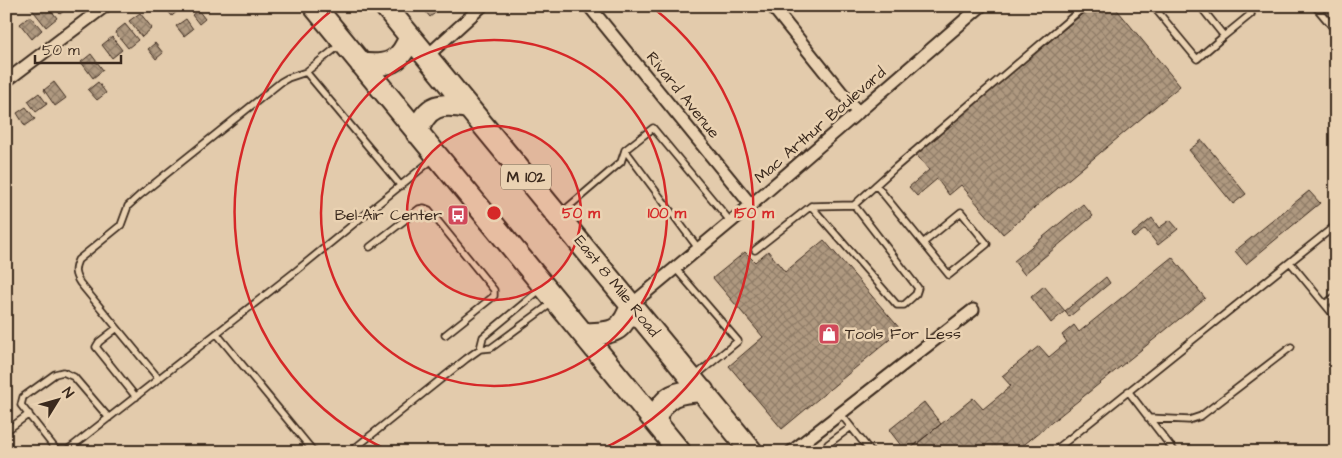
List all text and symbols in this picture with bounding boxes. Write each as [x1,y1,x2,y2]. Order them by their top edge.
scale bar [35,32,121,64]
text: 50 m [42,40,80,61]
street label: Rivard Avenue [641,47,725,143]
street label: Mac Arthur Boulevard [749,62,891,188]
road number: M 102 [501,164,551,190]
bus stop icon: Bel-Air Center [446,203,470,227]
text: 50 m [562,203,600,224]
text: 100 m [648,203,687,224]
text: 150 m [734,203,774,224]
place label: Bel-Air Center [335,204,442,226]
centre of rings [485,204,503,222]
street label: East 8 Mile Road [569,230,665,342]
shop icon: Tools For Less [817,322,841,346]
place label: Tools For Less [845,323,961,345]
north arrow [32,376,82,426]
text: N [57,383,78,402]

